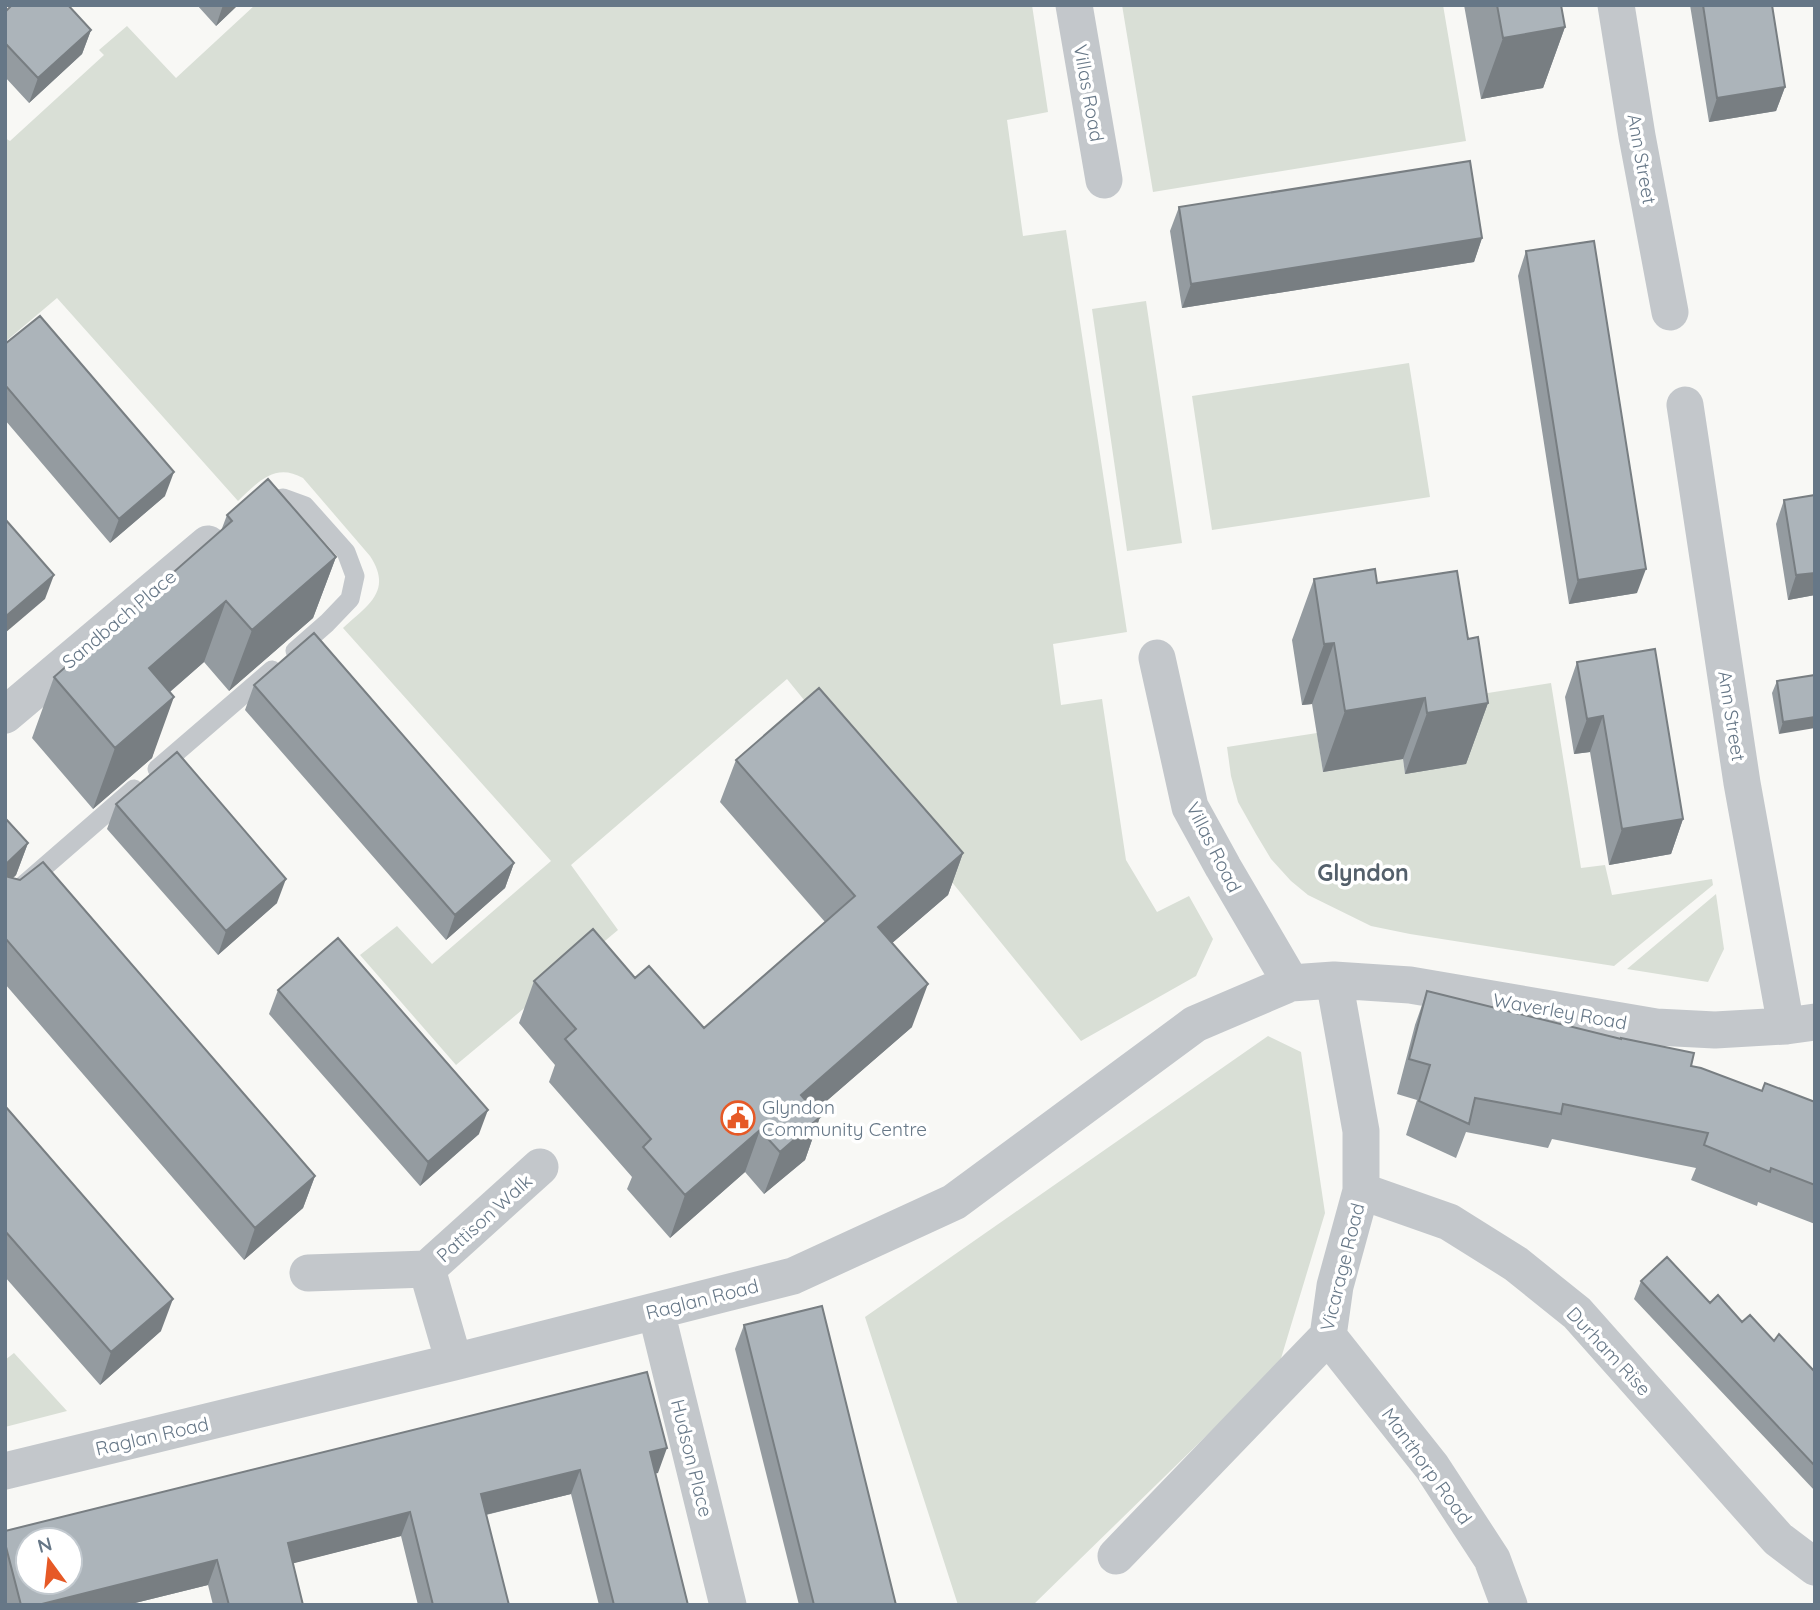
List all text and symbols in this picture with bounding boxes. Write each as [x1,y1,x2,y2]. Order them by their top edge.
street label: Villas Road [1069,43,1109,143]
street label: Ann Street [1622,112,1662,206]
street label: Sandbach Place [57,564,181,674]
street label: Ann Street [1713,669,1751,763]
street label: Villas Road [1181,798,1247,896]
district label: Glyndon [1317,858,1409,887]
street label: Waverley Road [1491,987,1629,1035]
place label: Glyndon Community Centre [762,1095,927,1141]
public building icon: Glyndon Community Centre [719,1099,757,1137]
street label: Pattison Walk [431,1169,537,1267]
street label: Vicarage Road [1314,1200,1370,1334]
street label: Raglan Road [643,1273,761,1325]
street label: Durham Rise [1562,1301,1656,1401]
street label: Hudson Place [666,1397,718,1519]
street label: Manthorp Road [1377,1403,1477,1529]
street label: Raglan Road [93,1411,211,1461]
north arrow [14,1526,84,1596]
text: N [35,1531,54,1558]

